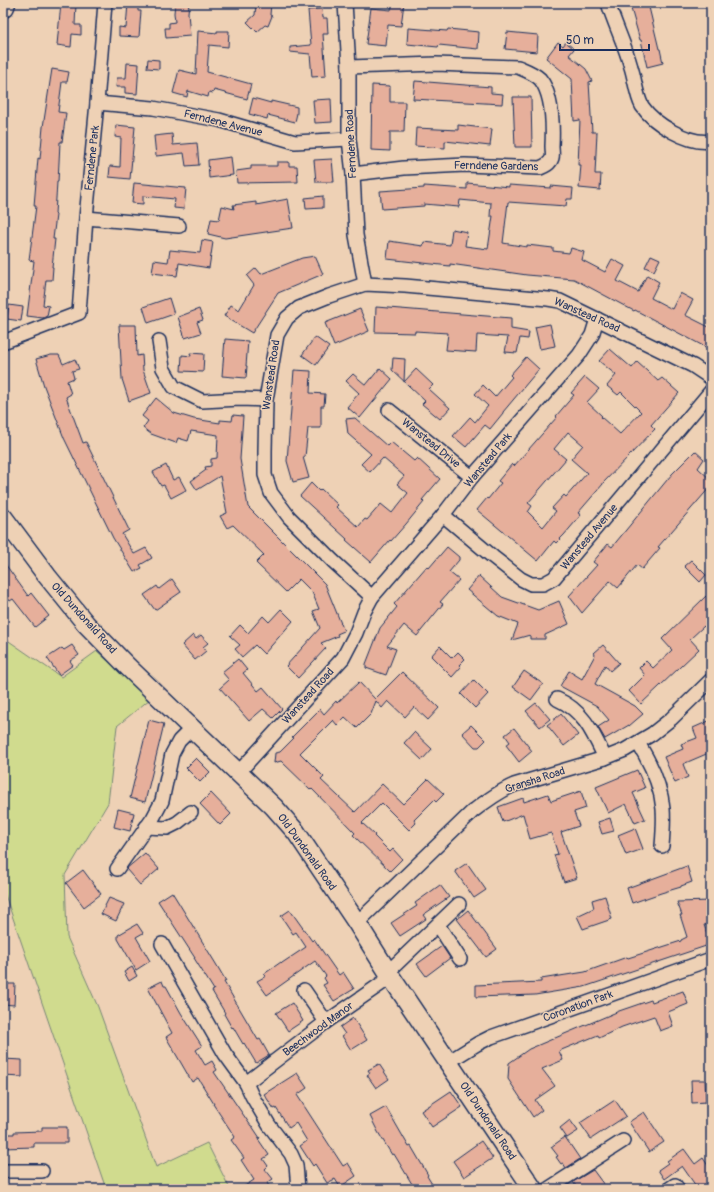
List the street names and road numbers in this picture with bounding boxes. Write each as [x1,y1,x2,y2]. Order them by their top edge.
street label: Ferndene Avenue [182,107,264,139]
street label: Ferndene Road [343,109,359,179]
street label: Ferndene Park [82,124,102,191]
street label: Ferndene Gardens [454,159,538,173]
street label: Wanstead Road [552,295,622,335]
street label: Wanstead Road [260,339,282,411]
street label: Wanstead Drive [399,415,463,471]
street label: Wanstead Park [461,430,515,490]
street label: Wanstead Avenue [558,501,621,572]
street label: Old Dundonald Road [49,580,119,656]
street label: Wanstead Road [280,665,336,727]
street label: Gransha Road [503,764,567,796]
street label: Old Dundonald Road [275,811,339,893]
street label: Coronation Park [541,987,615,1025]
street label: Beechwood Manor [280,999,356,1059]
street label: Old Dundonald Road [457,1080,519,1162]

